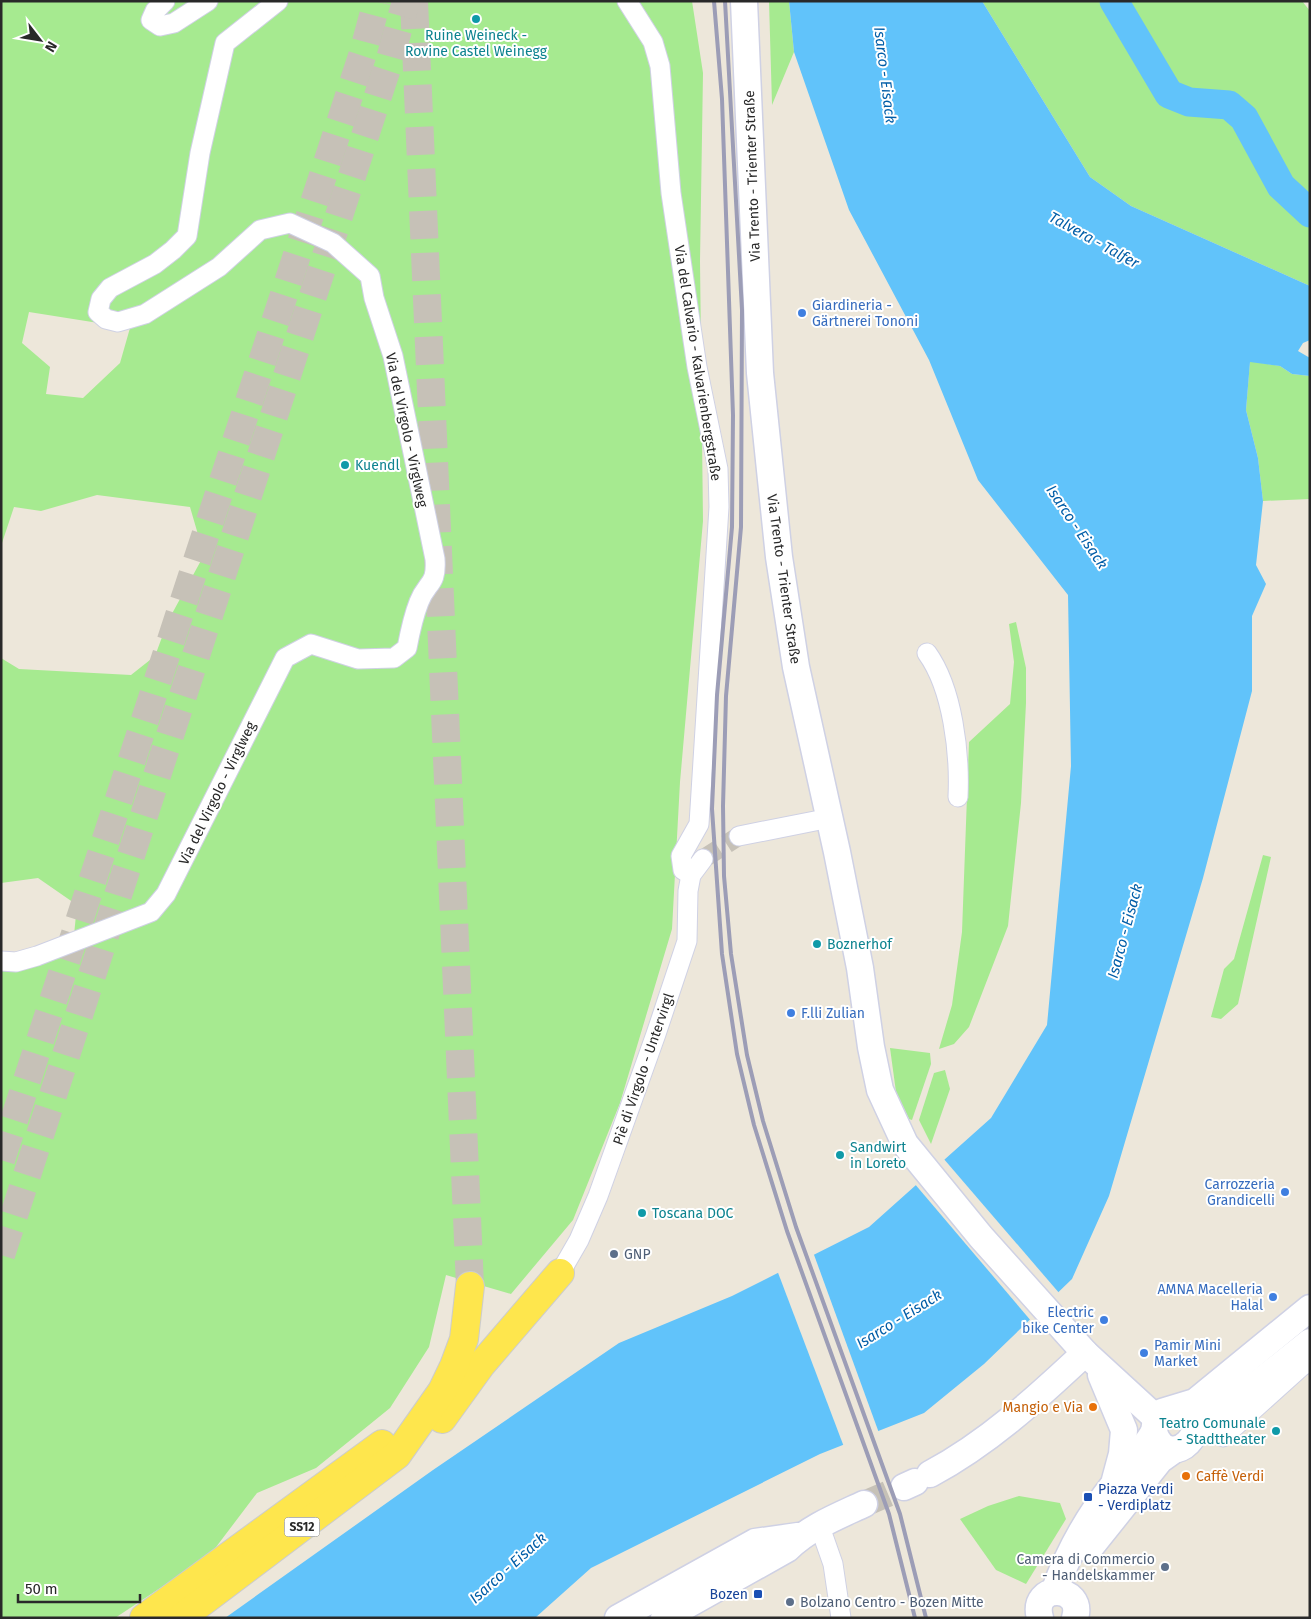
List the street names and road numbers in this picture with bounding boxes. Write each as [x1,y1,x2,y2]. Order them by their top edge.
street label: Via Trento - Trienter Straße [741,90,764,262]
street label: Via del Calvario - Kalvarienbergstraße [670,244,725,482]
street label: Via del Virgolo - Virglweg [382,351,431,510]
street label: Via Trento - Trienter Straße [763,493,804,665]
street label: Via del Virgolo - Virglweg [175,718,260,868]
street label: Piè di Virgolo - Untervirgl [609,991,677,1147]
road number: SS12 [284,1518,320,1536]

